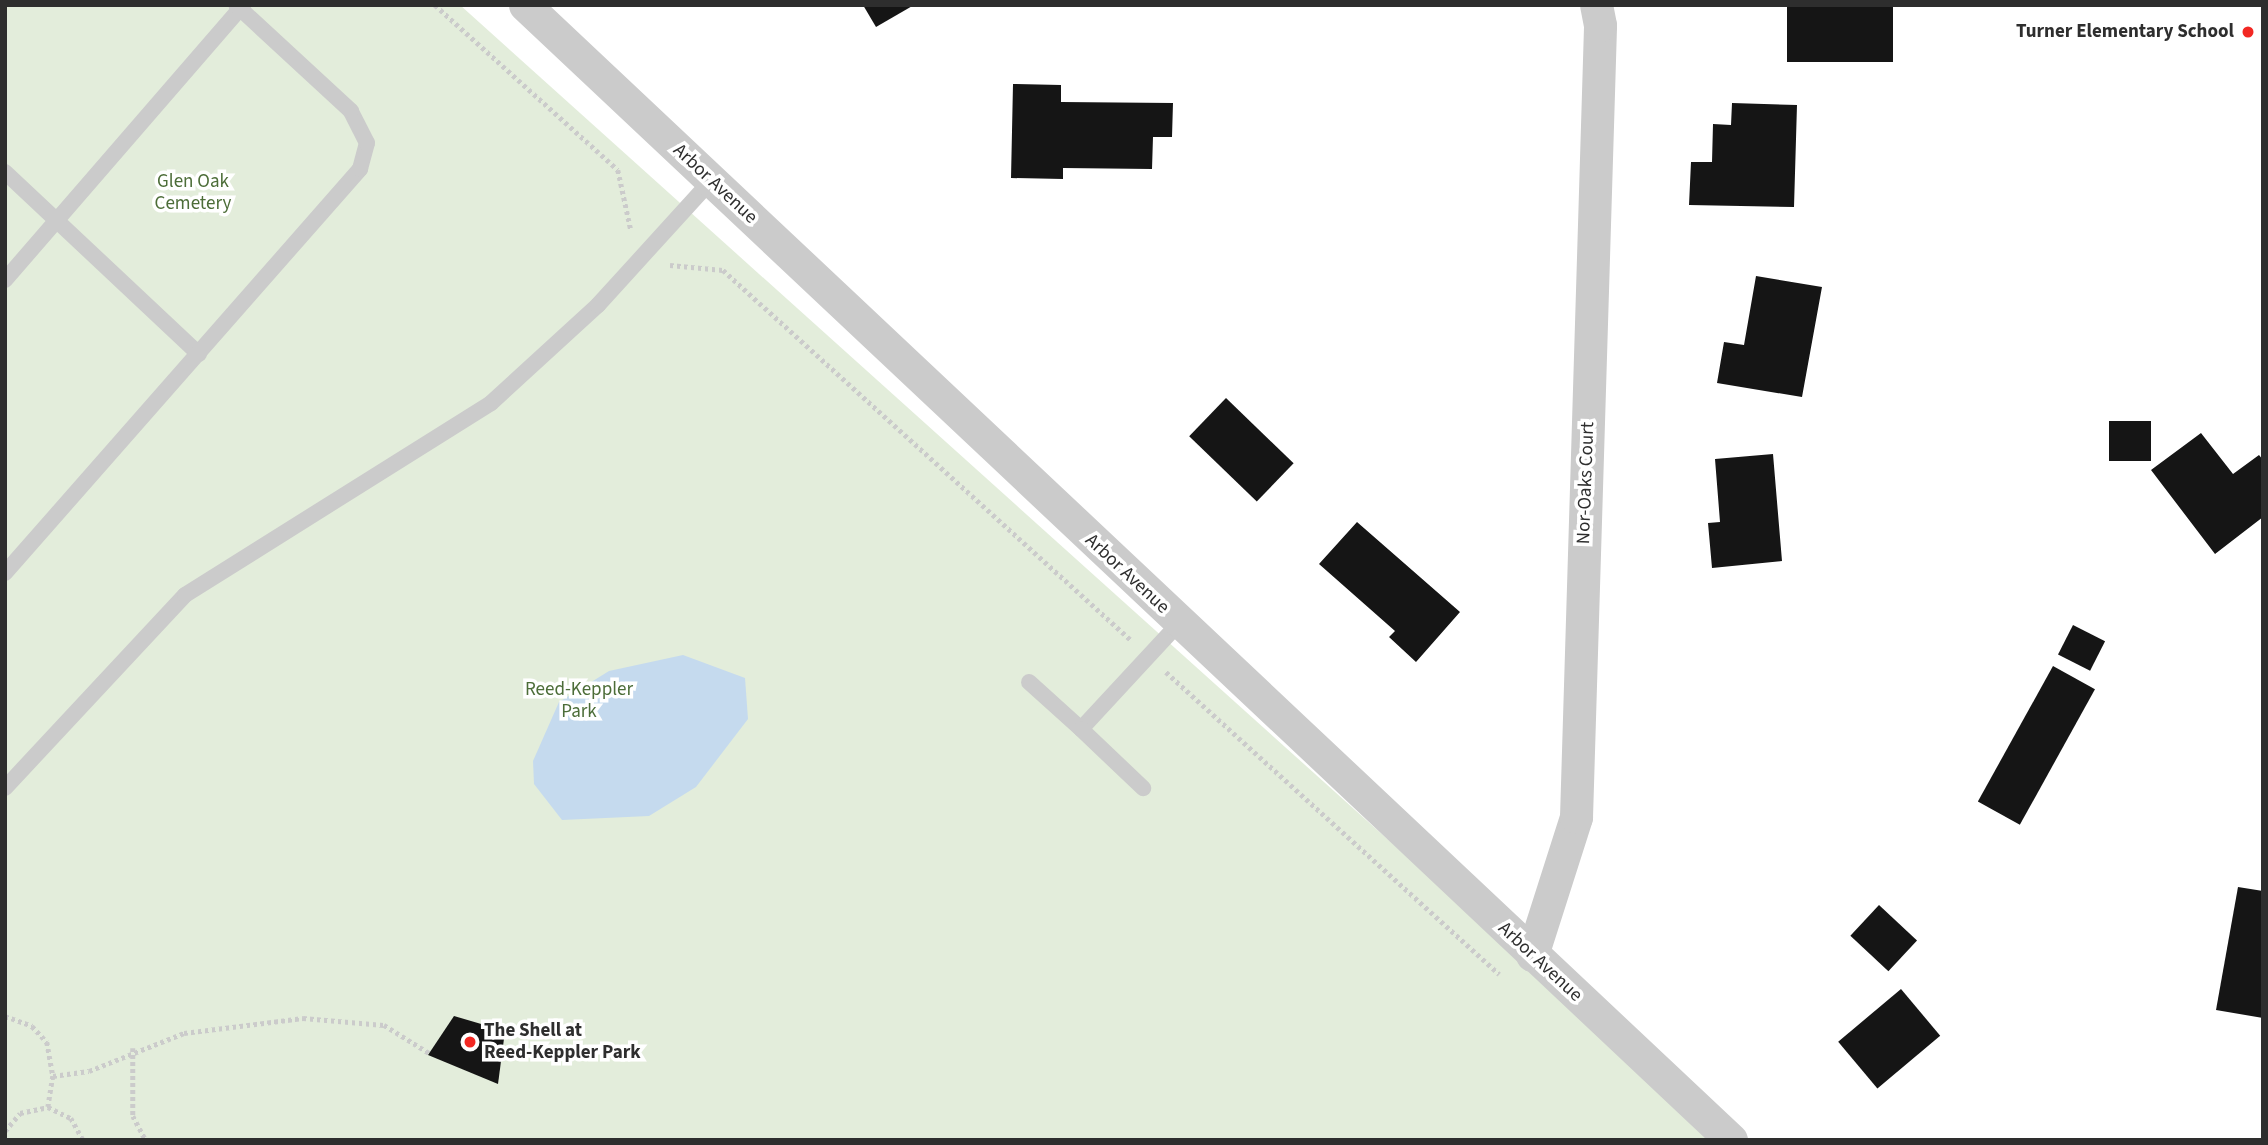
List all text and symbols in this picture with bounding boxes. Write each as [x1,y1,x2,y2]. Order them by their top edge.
place label: Turner Elementary School [2016,21,2234,43]
marker: Turner Elementary School [2240,24,2256,40]
street label: Arbor Avenue [668,139,762,229]
park label: Glen Oak Cemetery [155,171,231,215]
street label: Nor-Oaks Court [1572,421,1600,545]
street label: Arbor Avenue [1080,529,1174,619]
park label: Reed-Keppler Park [525,679,633,723]
street label: Arbor Avenue [1493,917,1587,1007]
place label: The Shell at Reed-Keppler Park [484,1020,641,1064]
marker: The Shell at Reed-Keppler Park [462,1034,478,1050]

